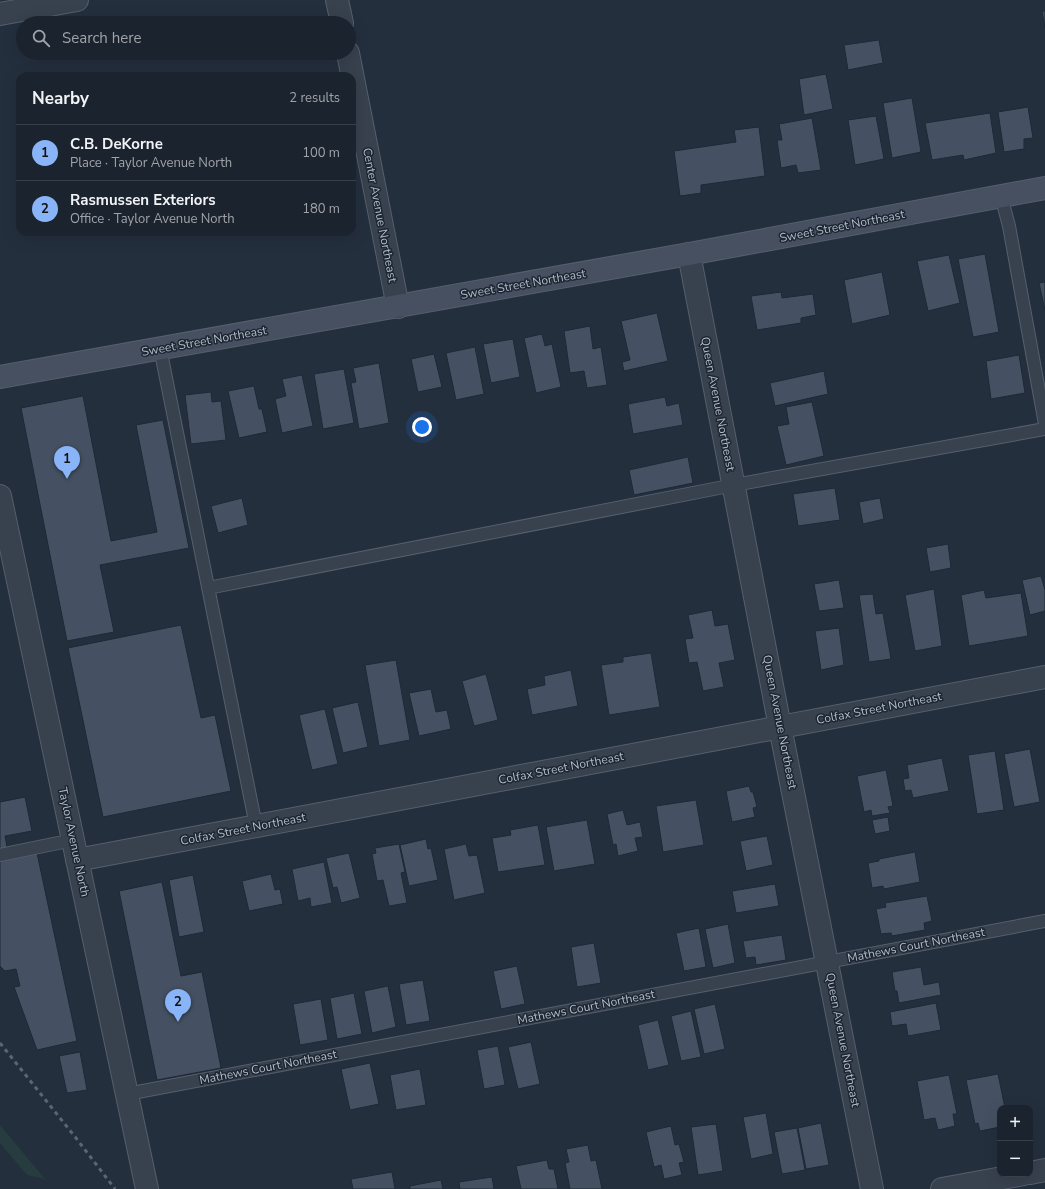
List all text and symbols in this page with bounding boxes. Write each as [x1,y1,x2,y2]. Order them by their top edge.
search box [16,16,356,60]
icon: search [30,27,52,49]
text: Search here [62,28,142,48]
text: Nearby [32,87,89,110]
text: 2 results [289,89,340,107]
text: C.B. DeKorne [70,134,163,154]
text: 1 [41,144,49,162]
text: 100 m [302,144,340,162]
street label: Center Avenue Northeast [359,146,401,284]
text: Place · Taylor Avenue North [70,154,232,172]
text: Rasmussen Exteriors [70,190,216,210]
text: 2 [41,200,49,218]
text: 180 m [302,200,340,218]
street label: Sweet Street Northeast [778,206,907,246]
text: Office · Taylor Avenue North [70,210,235,228]
street label: Sweet Street Northeast [459,265,588,303]
street label: Sweet Street Northeast [140,322,269,360]
street label: Queen Avenue Northeast [697,336,739,473]
your location [412,417,432,437]
pin: 1 [54,446,80,479]
street label: Queen Avenue Northeast [759,654,801,791]
street label: Colfax Street Northeast [815,688,944,728]
street label: Colfax Street Northeast [497,748,626,788]
street label: Taylor Avenue North [55,786,93,898]
street label: Colfax Street Northeast [179,809,308,849]
street label: Mathews Court Northeast [846,924,987,966]
street label: Queen Avenue Northeast [822,972,864,1109]
street label: Mathews Court Northeast [516,986,657,1028]
pin: 2 [165,989,191,1022]
street label: Mathews Court Northeast [198,1046,339,1088]
map controls [997,1105,1033,1177]
button: + [997,1105,1033,1141]
button: − [997,1141,1033,1177]

